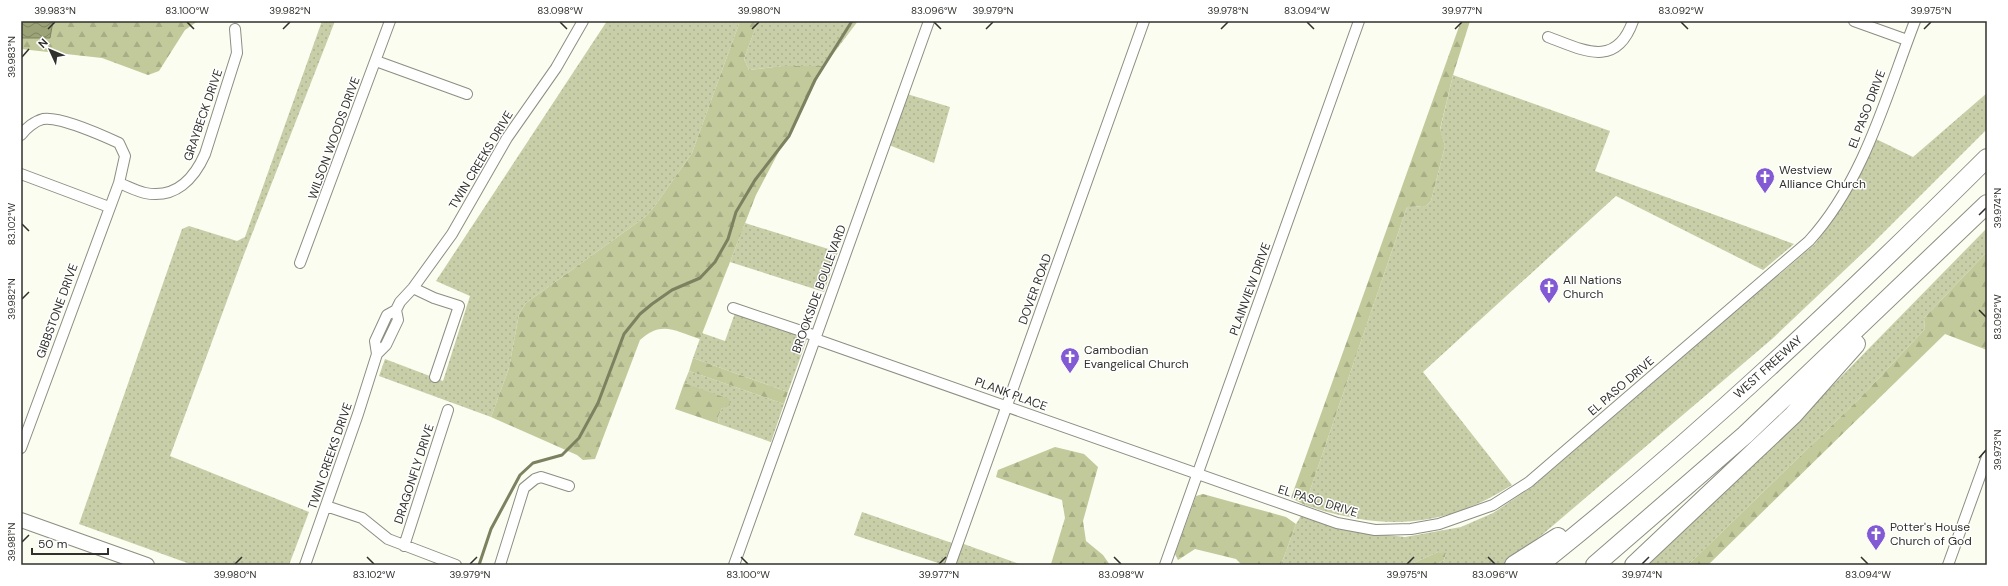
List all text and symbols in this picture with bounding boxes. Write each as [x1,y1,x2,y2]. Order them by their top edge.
text: 39.983°N [34,4,76,17]
text: 83.100°W [165,4,209,17]
text: 39.982°N [269,4,311,17]
text: 83.098°W [537,4,583,17]
text: 39.980°N [738,4,780,17]
text: 83.096°W [911,4,957,17]
text: 39.979°N [973,4,1014,17]
text: 39.978°N [1208,4,1249,17]
text: 83.094°W [1284,4,1330,17]
text: 39.977°N [1442,4,1482,17]
text: 83.092°W [1658,4,1704,17]
text: 39.975°N [1911,4,1951,17]
north arrow [30,30,70,70]
text: N [35,35,51,51]
text: 39.983°N [5,36,18,78]
street label: GRAYBECK DRIVE [180,67,226,163]
street label: EL PASO DRIVE [1845,67,1889,150]
street label: WILSON WOODS DRIVE [304,74,364,202]
street label: TWIN CREEKS DRIVE [445,108,517,212]
place label: Westview Alliance Church [1779,162,1866,192]
church icon: Westview Alliance Church [1754,166,1776,194]
text: 39.974°N [1991,188,2004,228]
text: 83.102°W [5,202,18,245]
street label: BROOKSIDE BOULEVARD [788,223,850,355]
street label: PLAINVIEW DRIVE [1226,240,1274,338]
street label: DOVER ROAD [1015,251,1055,327]
street label: GIBBSTONE DRIVE [32,261,82,361]
place label: All Nations Church [1563,272,1622,302]
church icon: All Nations Church [1538,276,1560,304]
text: 39.982°N [5,278,18,320]
text: 83.092°W [1991,294,2004,340]
street label: WEST FREEWAY [1730,332,1806,402]
place label: Cambodian Evangelical Church [1084,342,1189,372]
church icon: Cambodian Evangelical Church [1059,346,1081,374]
street label: EL PASO DRIVE [1585,353,1658,419]
street label: PLANK PLACE [973,374,1050,415]
street label: TWIN CREEKS DRIVE [304,400,356,512]
street label: DRAGONFLY DRIVE [390,422,438,526]
text: 39.973°N [1991,430,2004,470]
street label: EL PASO DRIVE [1276,481,1360,521]
place label: Potter's House Church of God [1890,519,1972,549]
text: 39.981°N [5,523,18,561]
church icon: Potter's House Church of God [1865,523,1887,551]
scale bar [32,530,108,556]
text: 50 m [38,536,67,552]
text: 39.980°N [214,568,256,581]
text: 83.102°W [353,568,396,581]
text: 39.979°N [450,568,491,581]
text: 83.100°W [726,568,770,581]
text: 39.977°N [919,568,959,581]
text: 83.098°W [1098,568,1144,581]
text: 39.975°N [1387,568,1427,581]
text: 83.096°W [1472,568,1518,581]
text: 39.974°N [1622,568,1662,581]
text: 83.094°W [1845,568,1891,581]

